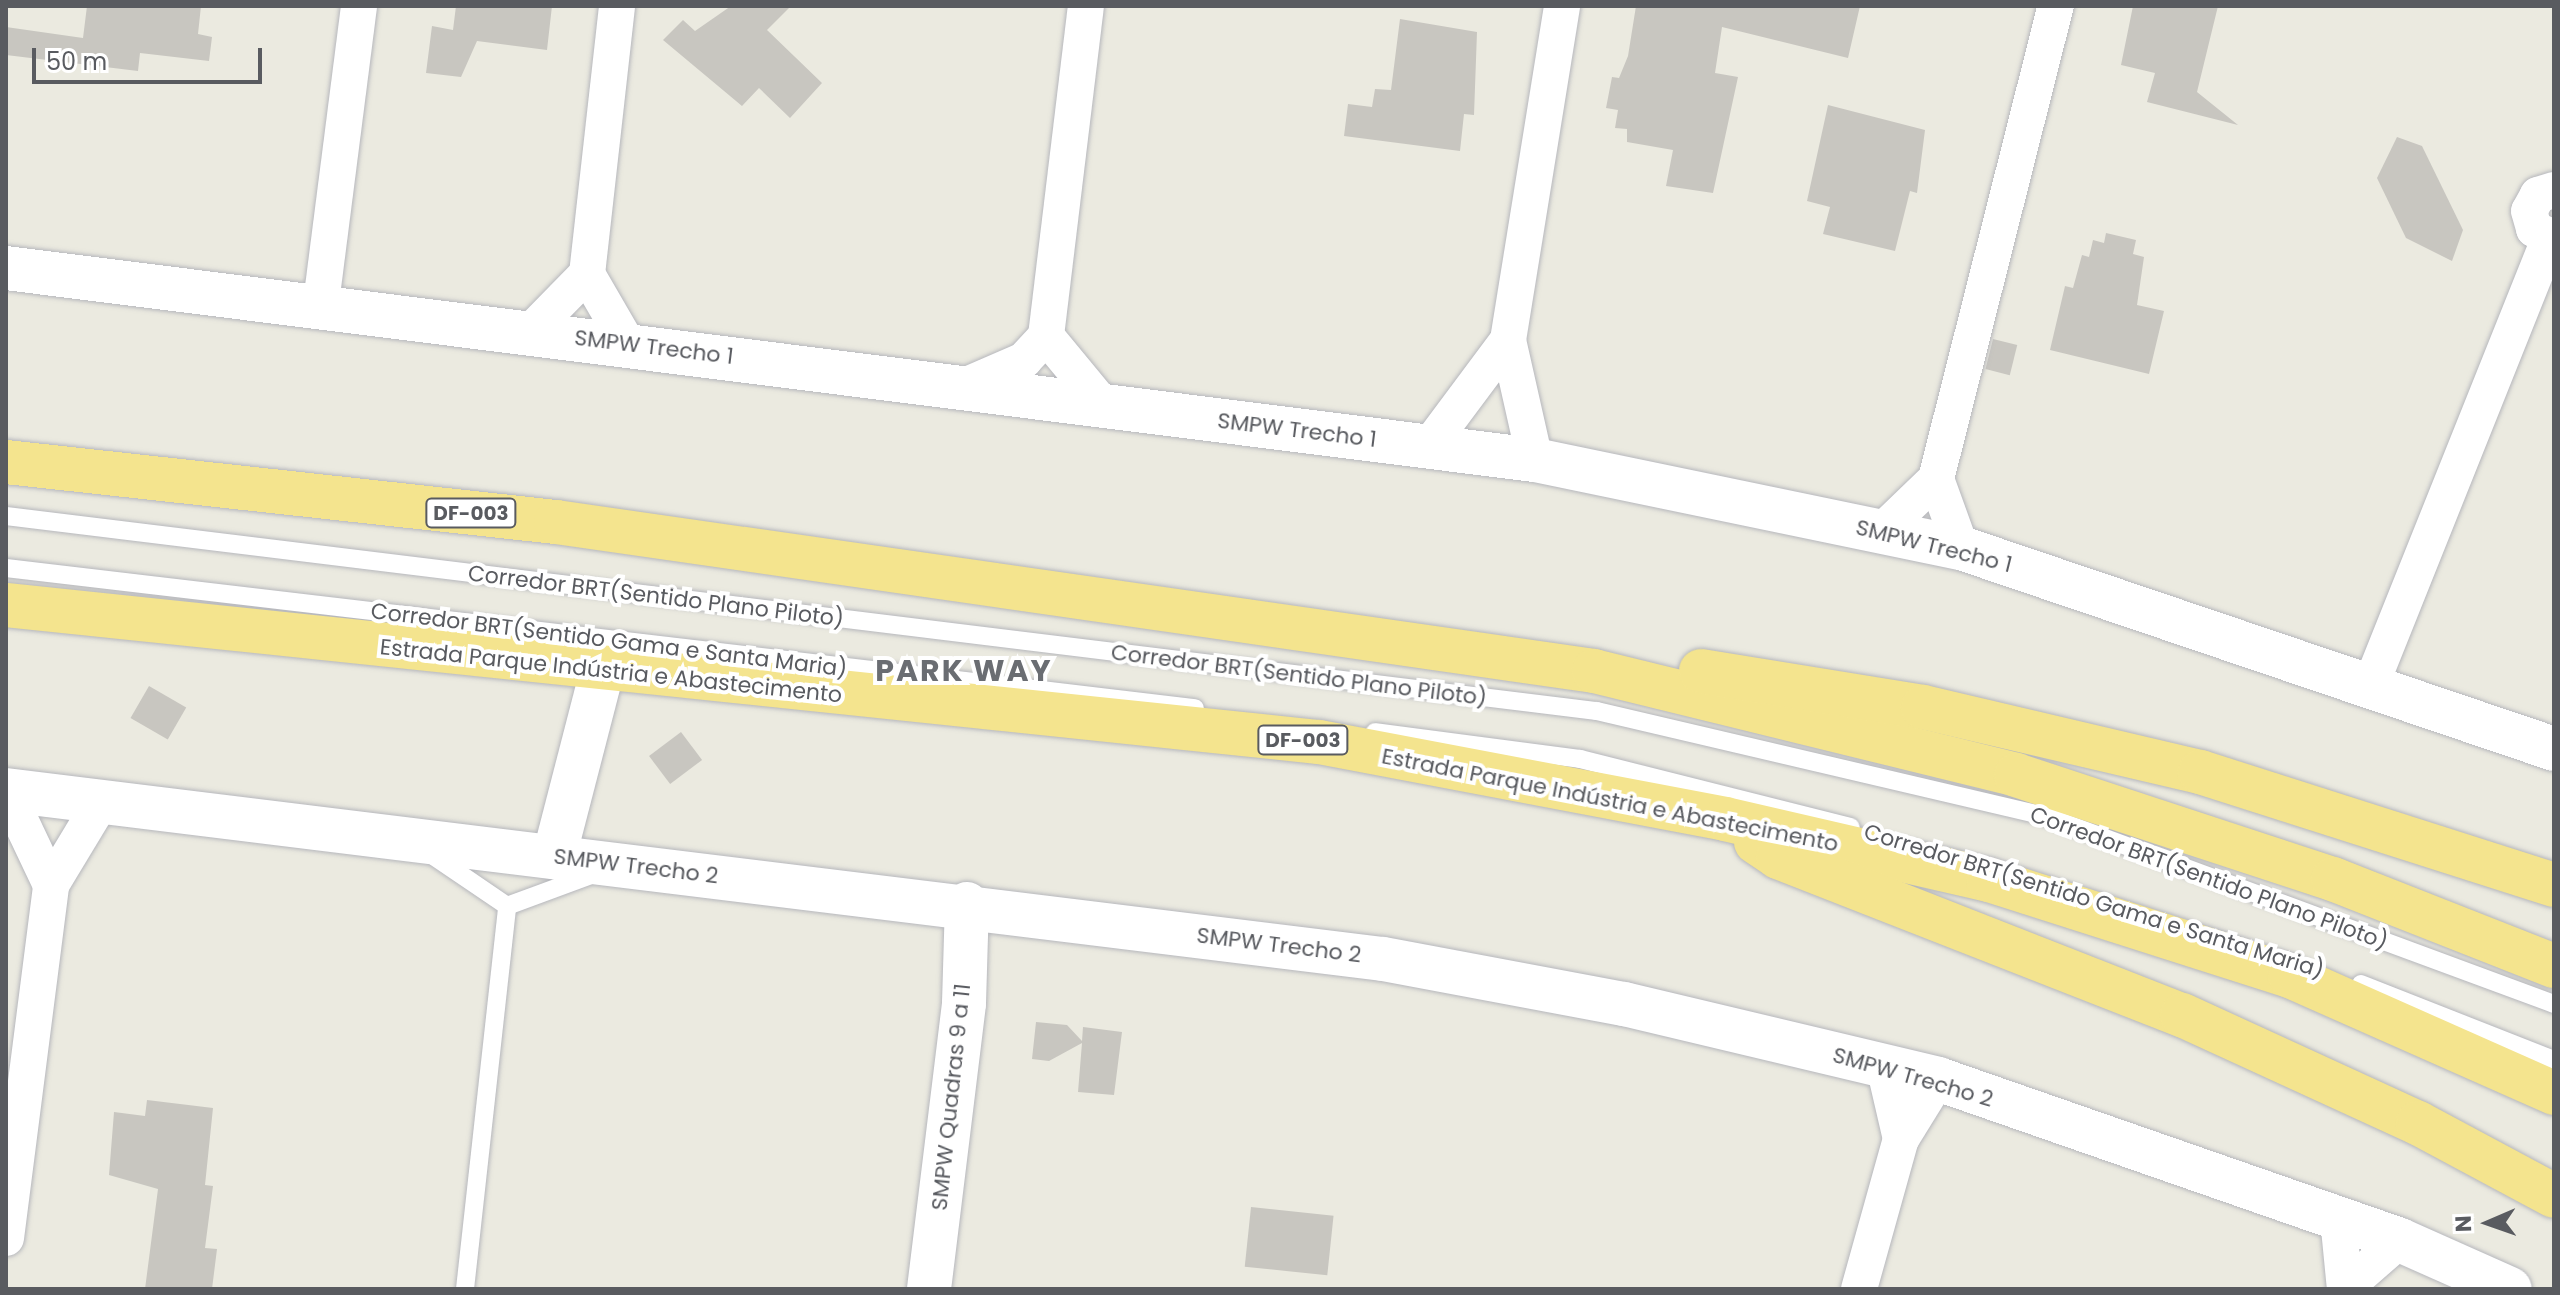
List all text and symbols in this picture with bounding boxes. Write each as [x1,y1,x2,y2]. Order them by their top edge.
scale bar [36,32,266,82]
text: 50 m [46,45,107,78]
street label: SMPW Trecho 1 [573,324,735,370]
street label: SMPW Trecho 1 [1216,407,1378,453]
road number: DF-003 [425,497,517,529]
street label: SMPW Trecho 1 [1853,514,2015,578]
street label: Corredor BRT(Sentido Plano Piloto) [467,560,845,632]
street label: Corredor BRT(Sentido Gama e Santa Maria) [369,598,849,682]
street label: Estrada Parque Indústria e Abastecimento [379,634,843,708]
street label: Corredor BRT(Sentido Plano Piloto) [1110,639,1488,711]
district label: PARK WAY [875,653,1053,689]
road number: DF-003 [1257,724,1349,756]
street label: Estrada Parque Indústria e Abastecimento [1379,743,1841,857]
street label: Corredor BRT(Sentido Plano Piloto) [2027,801,2391,955]
street label: Corredor BRT(Sentido Gama e Santa Maria) [1861,818,2327,984]
street label: SMPW Trecho 2 [552,843,720,889]
street label: SMPW Trecho 2 [1195,922,1363,968]
street label: SMPW Quadras 9 a 11 [926,982,976,1212]
street label: SMPW Trecho 2 [1830,1041,1996,1113]
north arrow [2448,1183,2528,1263]
text: N [2448,1215,2479,1233]

